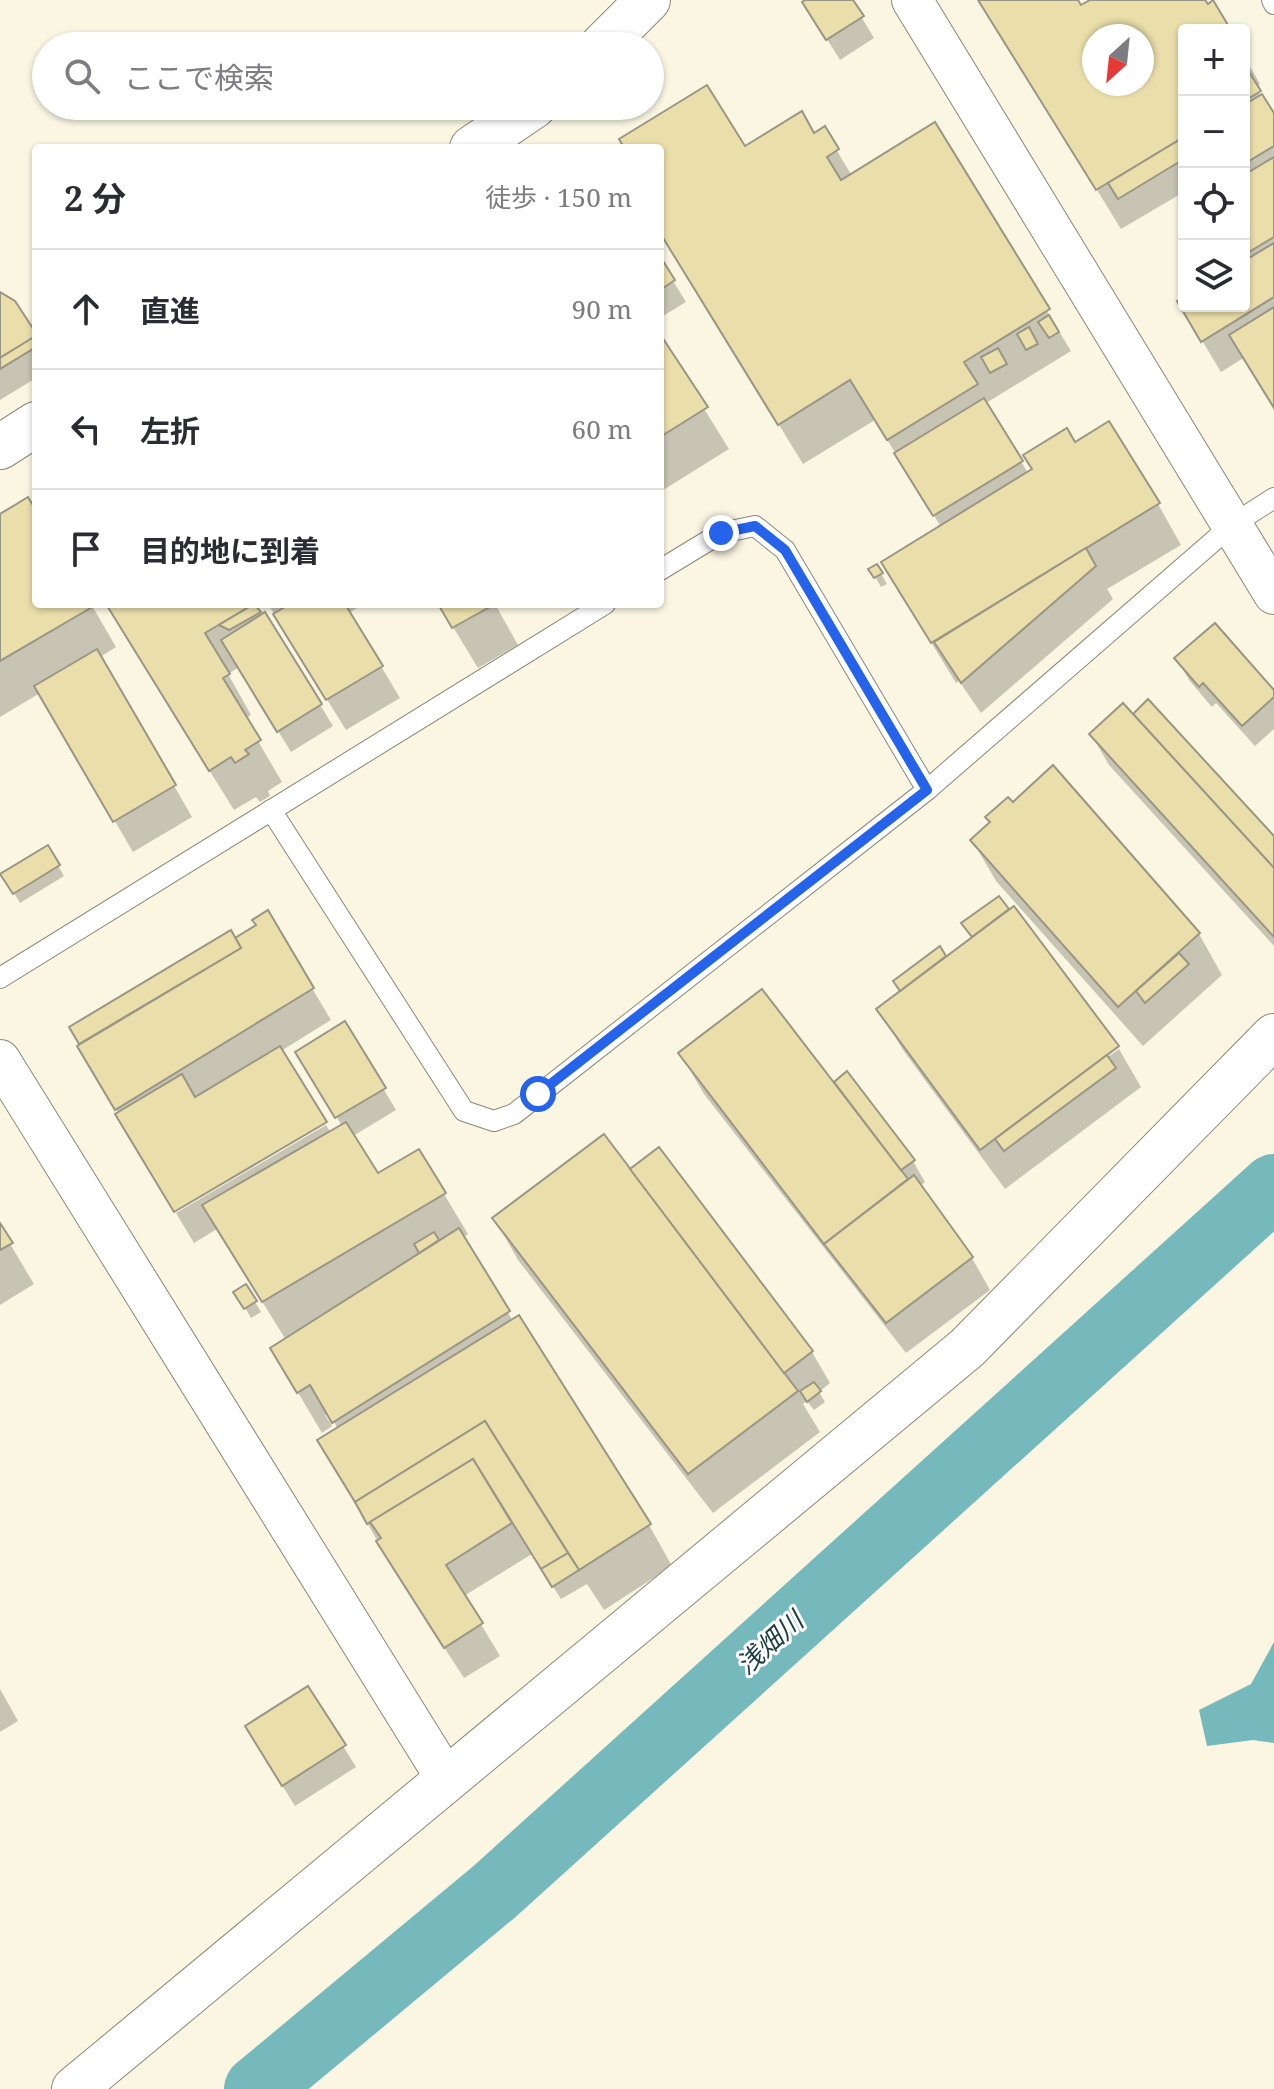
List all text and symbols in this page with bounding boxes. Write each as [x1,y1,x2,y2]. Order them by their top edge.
north arrow [1082,24,1154,96]
map controls [1178,24,1250,312]
button: + [1178,24,1250,96]
search box [32,32,664,120]
icon: search [60,54,104,98]
text: ここで検索 [124,57,274,98]
button: − [1178,96,1250,168]
button: locate [1178,168,1250,240]
text: 2 分 [64,175,126,221]
text: 徒歩 · 150 m [485,179,632,215]
button: layers [1178,240,1250,312]
icon: ahead [64,287,108,331]
text: 直進 [140,290,200,331]
text: 90 m [572,291,632,327]
icon: left [64,407,108,451]
text: 左折 [140,410,200,451]
text: 60 m [572,411,632,447]
route end [703,515,739,551]
icon: arrive [64,527,108,571]
text: 目的地に到着 [140,530,320,571]
route start [520,1076,556,1112]
water label: 浅畑川 [728,1601,813,1682]

